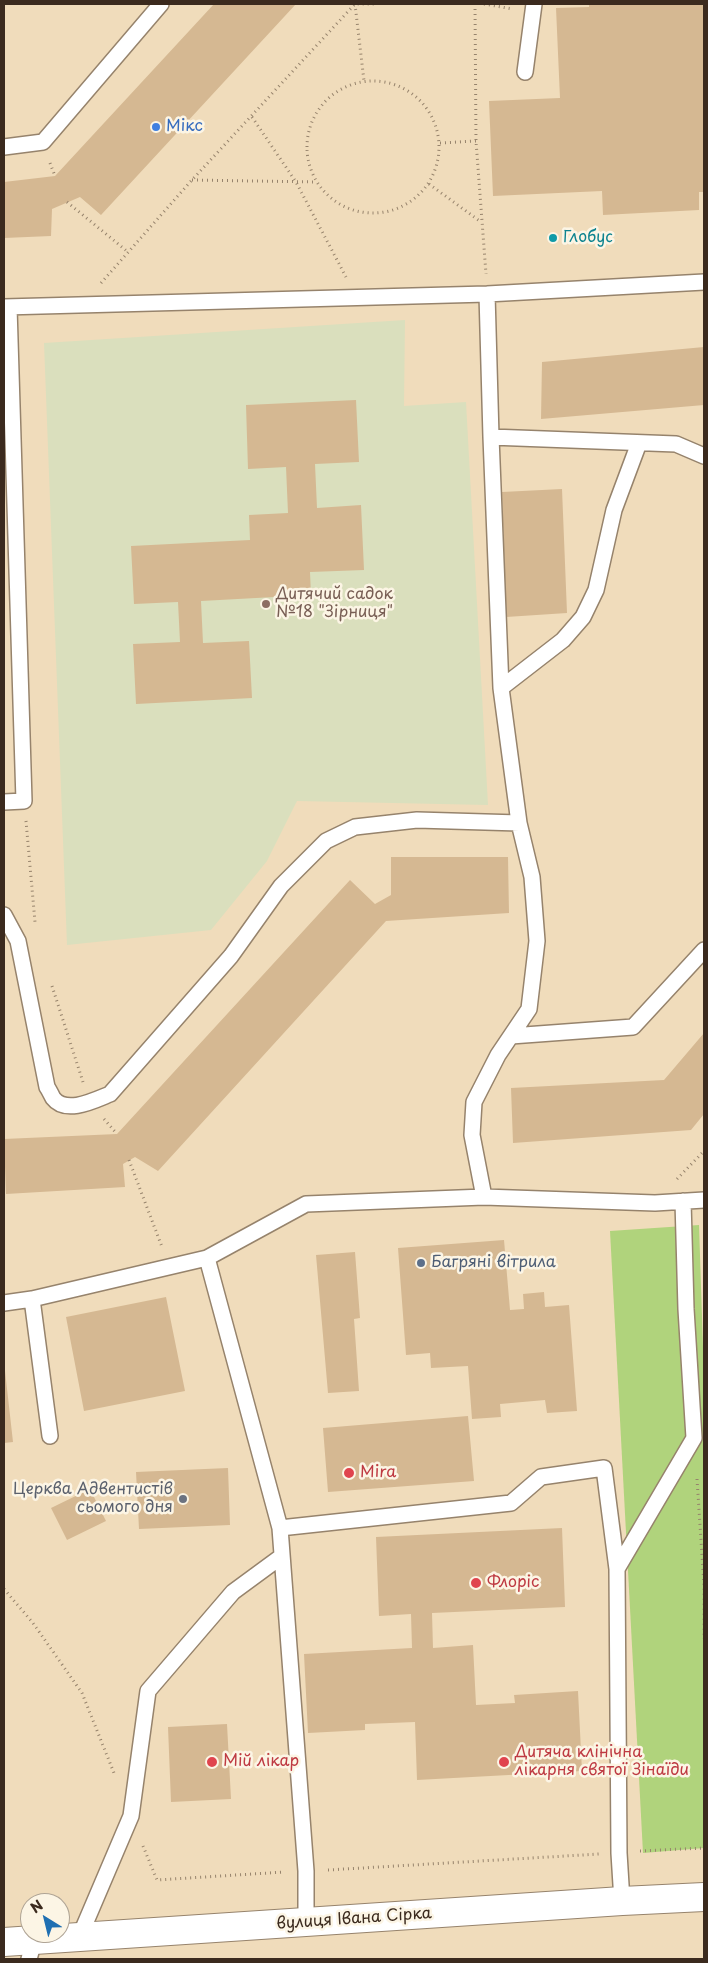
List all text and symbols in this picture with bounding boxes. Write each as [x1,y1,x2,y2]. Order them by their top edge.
place label: Мікс [166,117,203,137]
marker: Мікс [150,121,162,133]
place label: Глобус [563,228,613,248]
marker: Глобус [547,232,559,244]
place label: Дитячий садок №18 "Зірниця" [276,585,393,623]
marker: Дитячий садок №18 "Зірниця" [260,598,272,610]
place label: Багряні вітрила [431,1253,556,1273]
marker: Багряні вітрила [415,1257,427,1269]
place label: Mira [360,1463,396,1483]
marker: Mira [342,1466,356,1480]
place label: Церква Адвентистів сьомого дня [13,1480,173,1518]
marker: Церква Адвентистів сьомого дня [177,1493,189,1505]
place label: Флоріс [487,1573,539,1593]
marker: Флоріс [469,1576,483,1590]
place label: Дитяча клінічна лікарня святої Зінаїди [515,1743,689,1781]
place label: Мій лікар [223,1752,299,1772]
marker: Мій лікар [205,1755,219,1769]
marker: Дитяча клінічна лікарня святої Зінаїди [497,1755,511,1769]
north arrow [20,1893,70,1943]
text: N [26,1895,47,1918]
street label: вулиця Івана Сірка [276,1904,432,1934]

